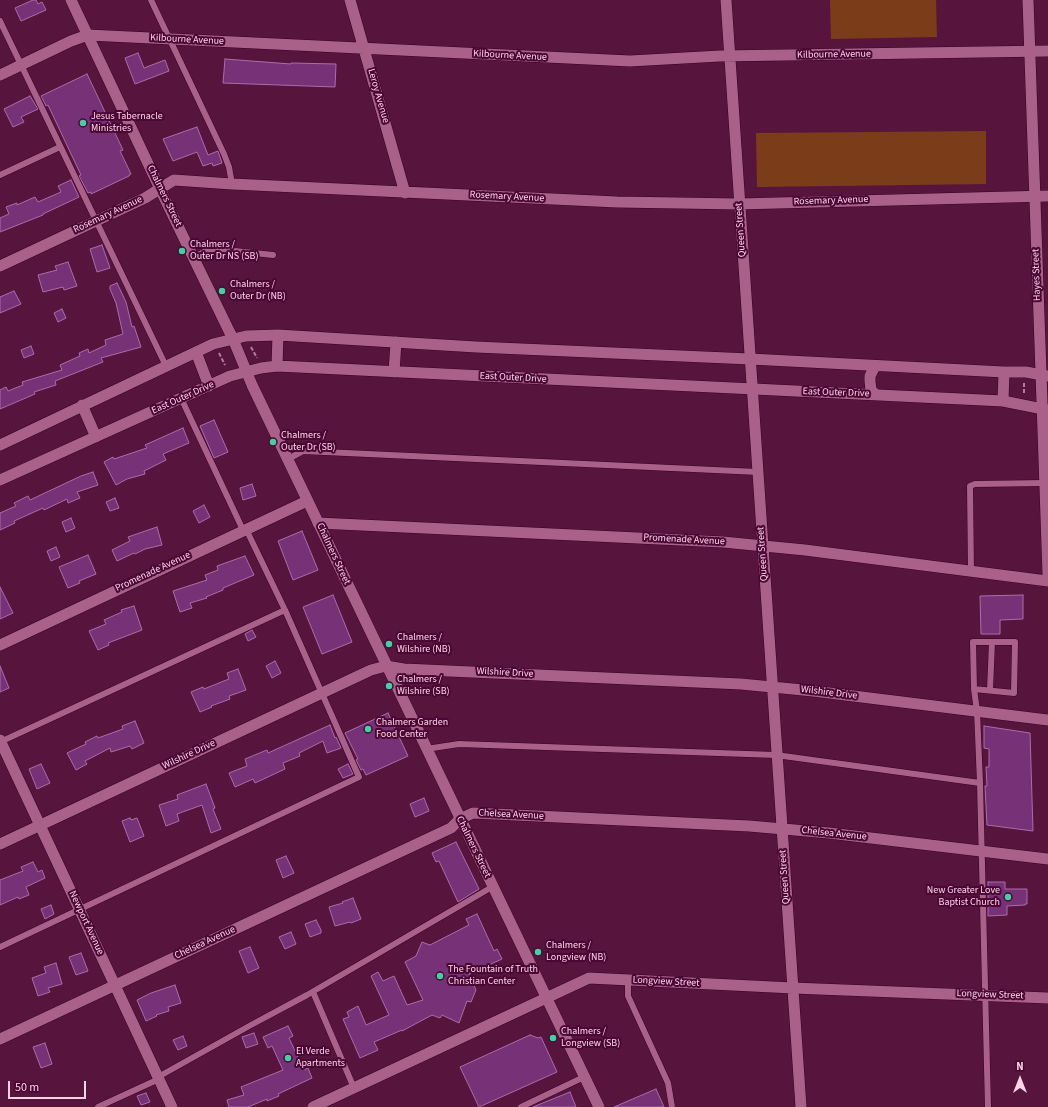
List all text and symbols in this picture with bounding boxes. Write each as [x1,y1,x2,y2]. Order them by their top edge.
street label: Kilbourne Avenue [150,32,224,48]
street label: Kilbourne Avenue [473,48,547,64]
street label: Kilbourne Avenue [797,48,871,62]
street label: Leroy Avenue [365,67,391,125]
place label: Jesus Tabernacle Ministries [91,111,163,134]
marker: Jesus Tabernacle Ministries [78,118,88,128]
street label: Chalmers Street [144,163,184,229]
street label: Rosemary Avenue [469,189,545,205]
street label: Rosemary Avenue [72,194,144,236]
street label: Rosemary Avenue [793,194,869,208]
street label: Queen Street [733,202,749,258]
place label: Chalmers / Outer Dr NS (SB) [190,239,258,262]
marker: Chalmers / Outer Dr NS (SB) [177,246,187,256]
street label: Hayes Street [1030,249,1044,301]
place label: Chalmers / Outer Dr (NB) [230,279,286,302]
marker: Chalmers / Outer Dr (NB) [217,286,227,296]
street label: East Outer Drive [479,370,547,386]
street label: East Outer Drive [150,379,216,417]
street label: East Outer Drive [802,386,870,400]
place label: Chalmers / Outer Dr (SB) [281,430,336,454]
marker: Chalmers / Outer Dr (SB) [268,437,278,447]
street label: Chalmers Street [313,521,353,587]
street label: Queen Street [755,526,771,582]
street label: Promenade Avenue [643,532,725,548]
street label: Promenade Avenue [114,549,192,595]
place label: Chalmers / Wilshire (NB) [397,632,451,656]
marker: Chalmers / Wilshire (NB) [384,639,394,649]
street label: Wilshire Drive [476,666,534,680]
place label: Chalmers / Wilshire (SB) [397,674,450,698]
marker: Chalmers / Wilshire (SB) [384,681,394,691]
street label: Wilshire Drive [800,684,858,702]
place label: Chalmers Garden Food Center [376,717,448,740]
marker: Chalmers Garden Food Center [363,724,373,734]
street label: Wilshire Drive [161,738,217,772]
street label: Chelsea Avenue [478,807,544,823]
street label: Chalmers Street [453,814,493,880]
street label: Chelsea Avenue [801,825,867,843]
street label: Queen Street [777,849,793,905]
place label: New Greater Love Baptist Church [927,885,1000,908]
street label: Newport Avenue [66,889,106,957]
marker: New Greater Love Baptist Church [1003,892,1013,902]
street label: Chelsea Avenue [173,924,237,962]
place label: Chalmers / Longview (NB) [546,940,606,964]
marker: Chalmers / Longview (NB) [533,947,543,957]
place label: The Fountain of Truth Christian Center [448,964,538,988]
marker: The Fountain of Truth Christian Center [435,971,445,981]
street label: Longview Street [632,974,700,990]
street label: Longview Street [956,988,1024,1002]
place label: Chalmers / Longview (SB) [561,1026,620,1050]
marker: Chalmers / Longview (SB) [548,1033,558,1043]
place label: El Verde Apartments [296,1046,345,1070]
marker: El Verde Apartments [283,1053,293,1063]
north arrow [1000,1059,1040,1099]
text: N [1016,1059,1024,1074]
scale bar [10,1073,88,1099]
text: 50 m [15,1079,39,1096]

